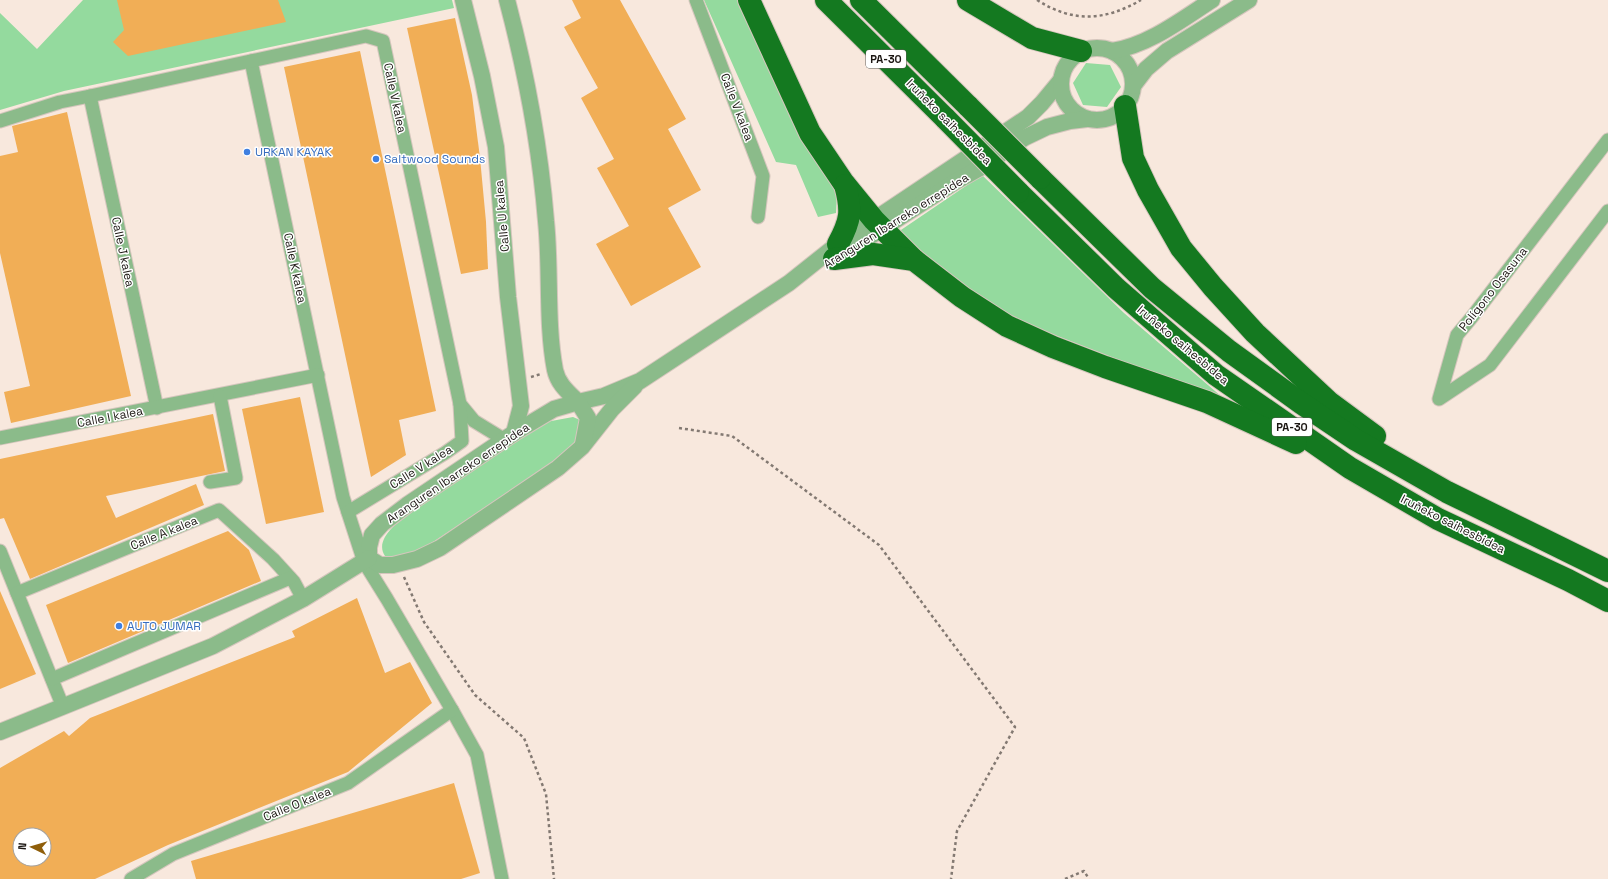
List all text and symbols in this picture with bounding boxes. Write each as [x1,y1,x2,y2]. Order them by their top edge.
road number: PA-30 [866,50,906,68]
street label: Calle V kalea [380,62,410,134]
street label: Calle V kalea [717,71,757,143]
street label: Iruñeko saihesbidea [903,76,995,168]
place label: URKAN KAYAK [255,144,332,160]
marker: URKAN KAYAK [242,147,252,157]
place label: Saltwood Sounds [384,151,485,167]
marker: Saltwood Sounds [371,154,381,164]
street label: Aranguren Ibarreko errepidea [820,169,972,272]
street label: Calle U kalea [491,179,513,253]
street label: Calle J kalea [108,216,138,289]
street label: Calle K kalea [280,231,310,305]
street label: Polígono Osasuna [1455,244,1531,334]
street label: Iruñeko saihesbidea [1134,302,1232,388]
street label: Calle I kalea [76,403,144,431]
road number: PA-30 [1272,418,1312,436]
street label: Aranguren Ibarreko errepidea [384,419,532,527]
street label: Calle V kalea [387,441,455,493]
street label: Iruñeko saihesbidea [1398,491,1508,557]
street label: Calle A kalea [128,512,200,554]
place label: AUTO JUMAR [127,618,201,634]
marker: AUTO JUMAR [114,621,124,631]
street label: Calle O kalea [261,783,333,825]
north arrow [12,827,52,867]
text: N [15,842,29,850]

